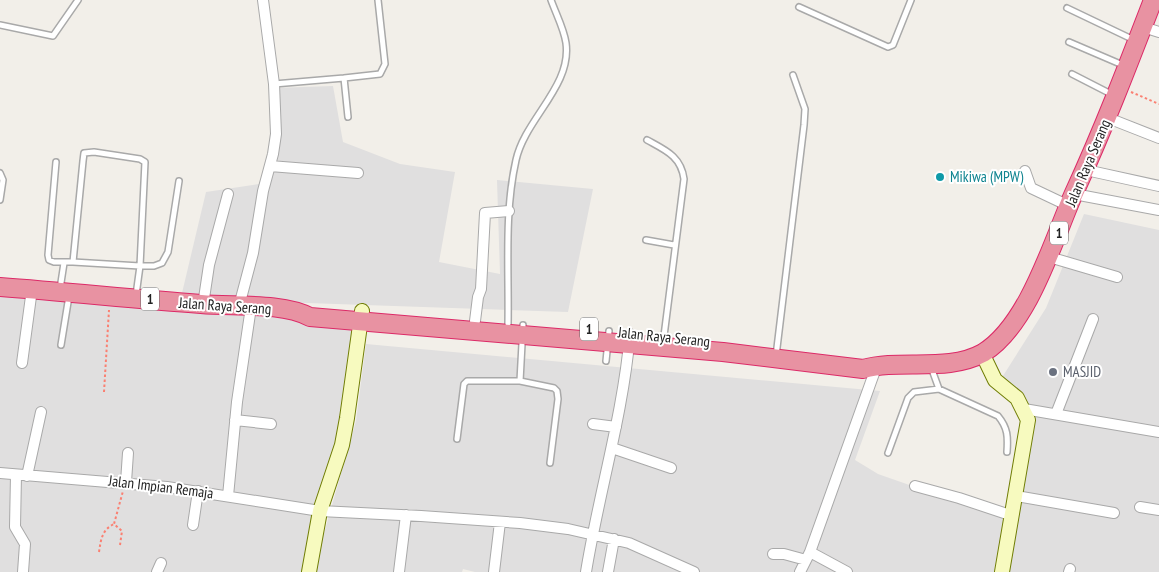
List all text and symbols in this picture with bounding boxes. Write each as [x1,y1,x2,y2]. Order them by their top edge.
street label: Jalan Raya Serang [1060,116,1114,210]
place label: Mikiwa (MPW) [950,167,1024,186]
marker: Mikiwa (MPW) [934,171,946,183]
road number: 1 [1050,222,1068,244]
road number: 1 [141,288,159,310]
street label: Jalan Raya Serang [177,293,272,318]
road number: 1 [580,318,598,340]
street label: Jalan Raya Serang [616,322,711,351]
place label: MASJID [1063,362,1101,381]
marker: MASJID [1047,366,1059,378]
street label: Jalan Impian Remaja [107,471,215,502]

